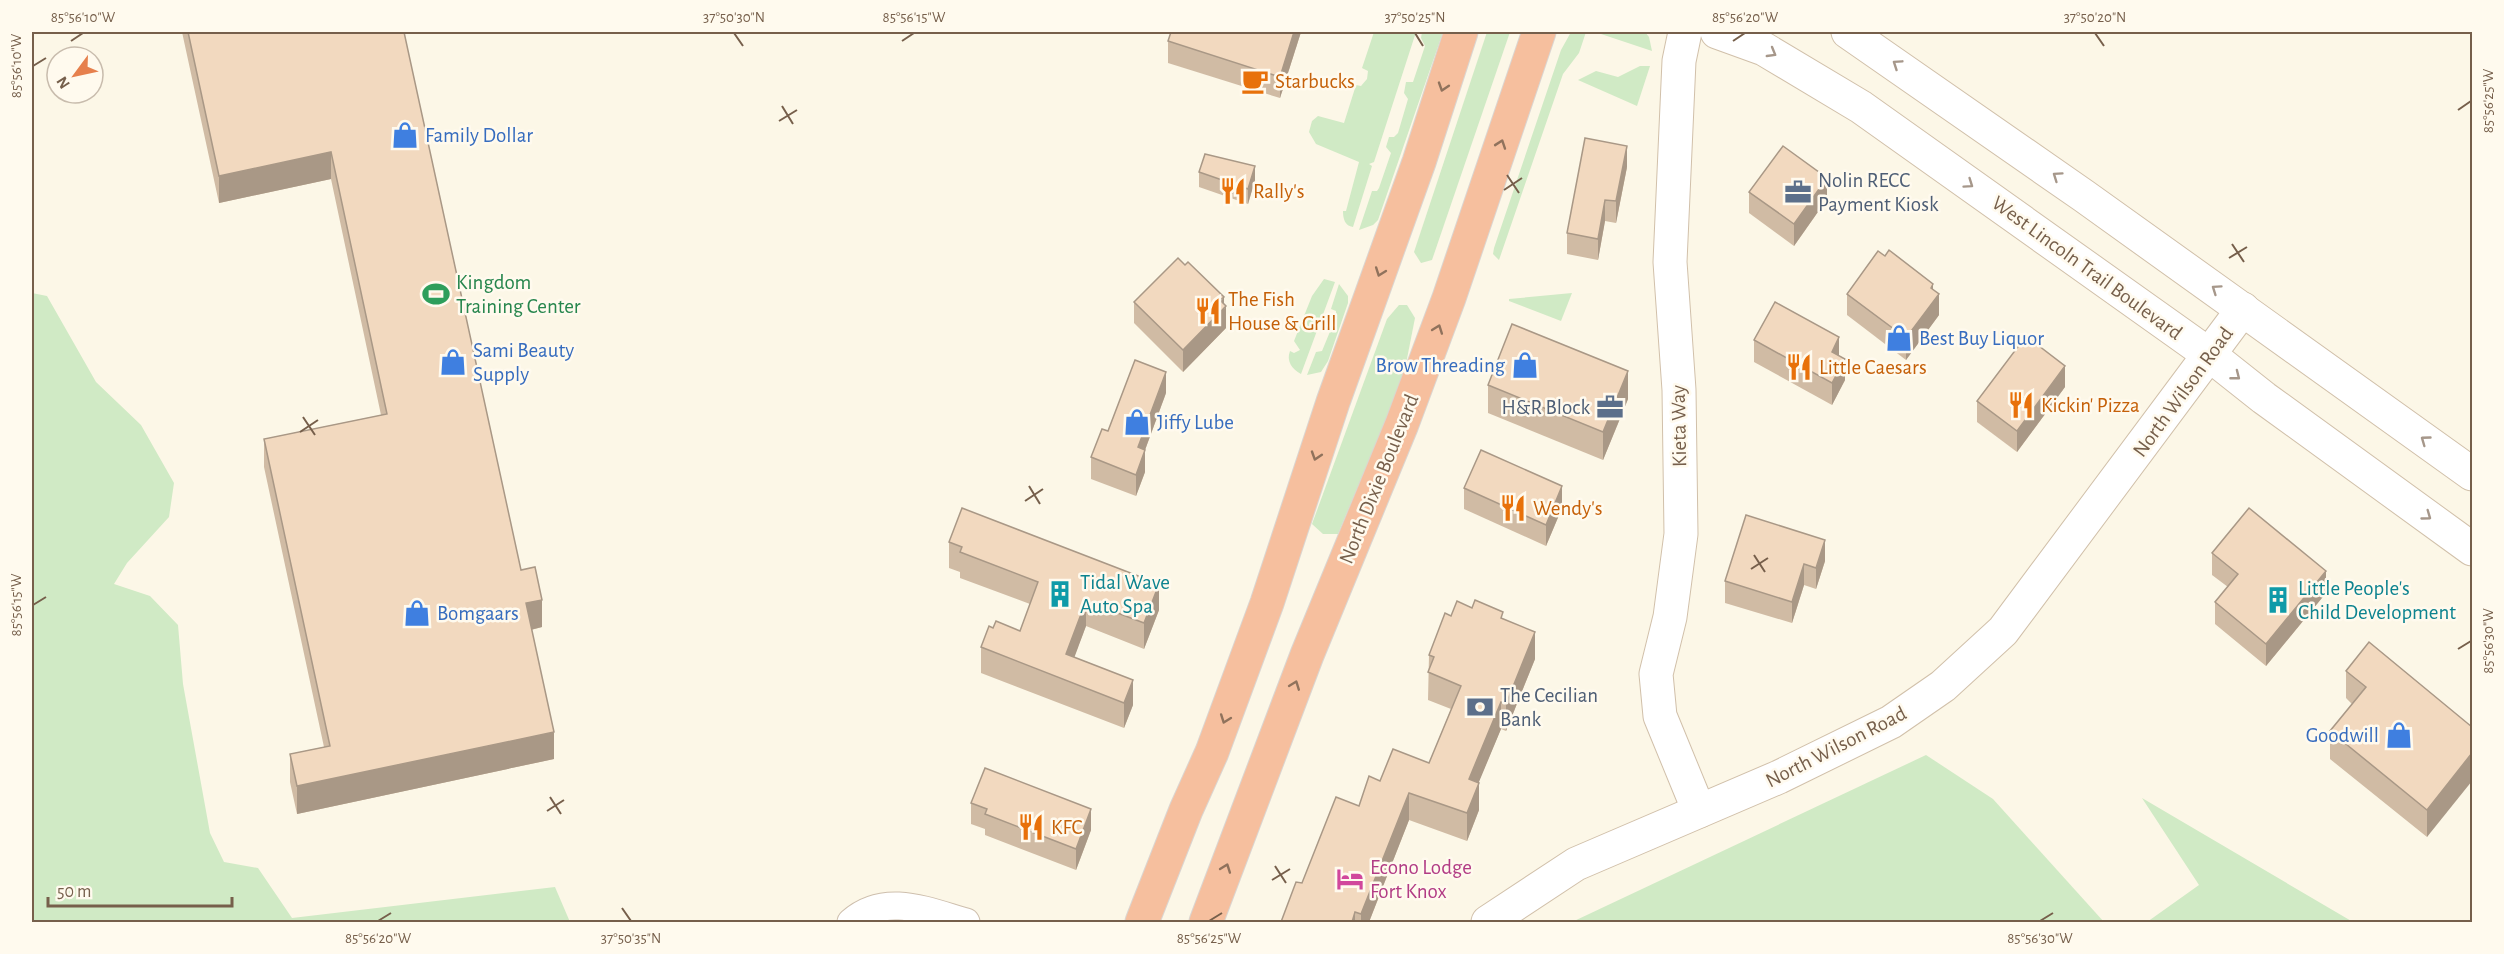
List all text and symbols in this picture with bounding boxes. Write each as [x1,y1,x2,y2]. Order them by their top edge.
text: 85°56'10"W [51,10,116,25]
text: 37°50'30"N [703,10,765,25]
text: 85°56'15"W [883,10,946,25]
text: 37°50'25"N [1384,10,1446,25]
text: 85°56'20"W [1712,10,1779,25]
text: 37°50'20"N [2064,10,2126,25]
text: 85°56'10"W [9,33,24,98]
north arrow [45,45,105,105]
one-way arrow [1765,46,1776,57]
one-way arrow [1893,60,1904,71]
cafe icon: Starbucks [1240,66,1270,96]
text: 85°56'25"W [2481,68,2496,133]
place label: Starbucks [1275,71,1355,92]
text: N [54,74,73,92]
one-way arrow [1438,81,1450,92]
shop icon: Family Dollar [390,120,420,150]
place label: Family Dollar [425,125,533,146]
one-way arrow [1493,139,1506,150]
place label: Nolin RECC Payment Kiosk [1818,170,1939,215]
one-way arrow [2052,172,2063,183]
restaurant icon: Rally's [1218,176,1248,206]
office icon: Nolin RECC Payment Kiosk [1783,177,1813,207]
one-way arrow [1962,177,1973,188]
place label: Rally's [1253,181,1305,202]
street label: West Lincoln Trail Boulevard [1988,192,2186,344]
one-way arrow [1374,266,1387,276]
place label: Kingdom Training Center [456,272,581,317]
sports icon: Kingdom Training Center [421,279,451,309]
one-way arrow [2211,285,2222,296]
place label: The Fish House & Grill [1228,289,1336,334]
restaurant icon: The Fish House & Grill [1193,296,1223,326]
shop icon: Best Buy Liquor [1884,323,1914,353]
street label: North Wilson Road [2129,323,2237,461]
one-way arrow [1430,324,1443,334]
place label: Best Buy Liquor [1919,328,2044,349]
place label: Sami Beauty Supply [473,340,574,385]
shop icon: Sami Beauty Supply [438,347,468,377]
shop icon: Brow Threading [1510,350,1540,380]
restaurant icon: Little Caesars [1784,352,1814,382]
place label: Brow Threading [1376,355,1506,376]
place label: Little Caesars [1819,357,1927,378]
one-way arrow [2229,369,2240,380]
street label: Kieta Way [1668,385,1690,467]
restaurant icon: Kickin' Pizza [2006,390,2036,420]
street label: North Dixie Boulevard [1335,391,1423,567]
office icon: H&R Block [1595,392,1625,422]
place label: Kickin' Pizza [2041,395,2140,416]
place label: H&R Block [1502,397,1590,418]
shop icon: Jiffy Lube [1122,407,1152,437]
place label: Jiffy Lube [1157,412,1234,433]
one-way arrow [2421,436,2432,447]
one-way arrow [1310,450,1323,461]
restaurant icon: Wendy's [1498,493,1528,523]
place label: Wendy's [1533,498,1602,519]
one-way arrow [2421,509,2432,520]
place label: Tidal Wave Auto Spa [1080,572,1170,617]
text: 85°56'15"W [9,573,24,636]
place label: Little People's Child Development [2298,578,2456,623]
building icon: Tidal Wave Auto Spa [1045,579,1075,609]
building icon: Little People's Child Development [2263,585,2293,615]
shop icon: Bomgaars [402,598,432,628]
place label: Bomgaars [437,603,519,624]
text: 85°56'30"W [2481,608,2496,674]
one-way arrow [1288,681,1301,691]
place label: The Cecilian Bank [1500,685,1598,730]
bank icon: The Cecilian Bank [1465,692,1495,722]
street label: North Wilson Road [1762,702,1910,792]
one-way arrow [1219,714,1232,724]
shop icon: Goodwill [2384,720,2414,750]
place label: Goodwill [2306,725,2379,746]
restaurant icon: KFC [1016,812,1046,842]
place label: KFC [1051,817,1083,838]
place label: Econo Lodge Fort Knox [1370,857,1472,902]
one-way arrow [1219,863,1231,874]
hotel icon: Econo Lodge Fort Knox [1335,864,1365,894]
scale bar [48,870,232,908]
text: 50 m [57,883,91,901]
text: 85°56'20"W [345,931,412,946]
text: 37°50'35"N [601,931,661,946]
text: 85°56'25"W [1177,931,1242,946]
text: 85°56'30"W [2007,931,2073,946]

